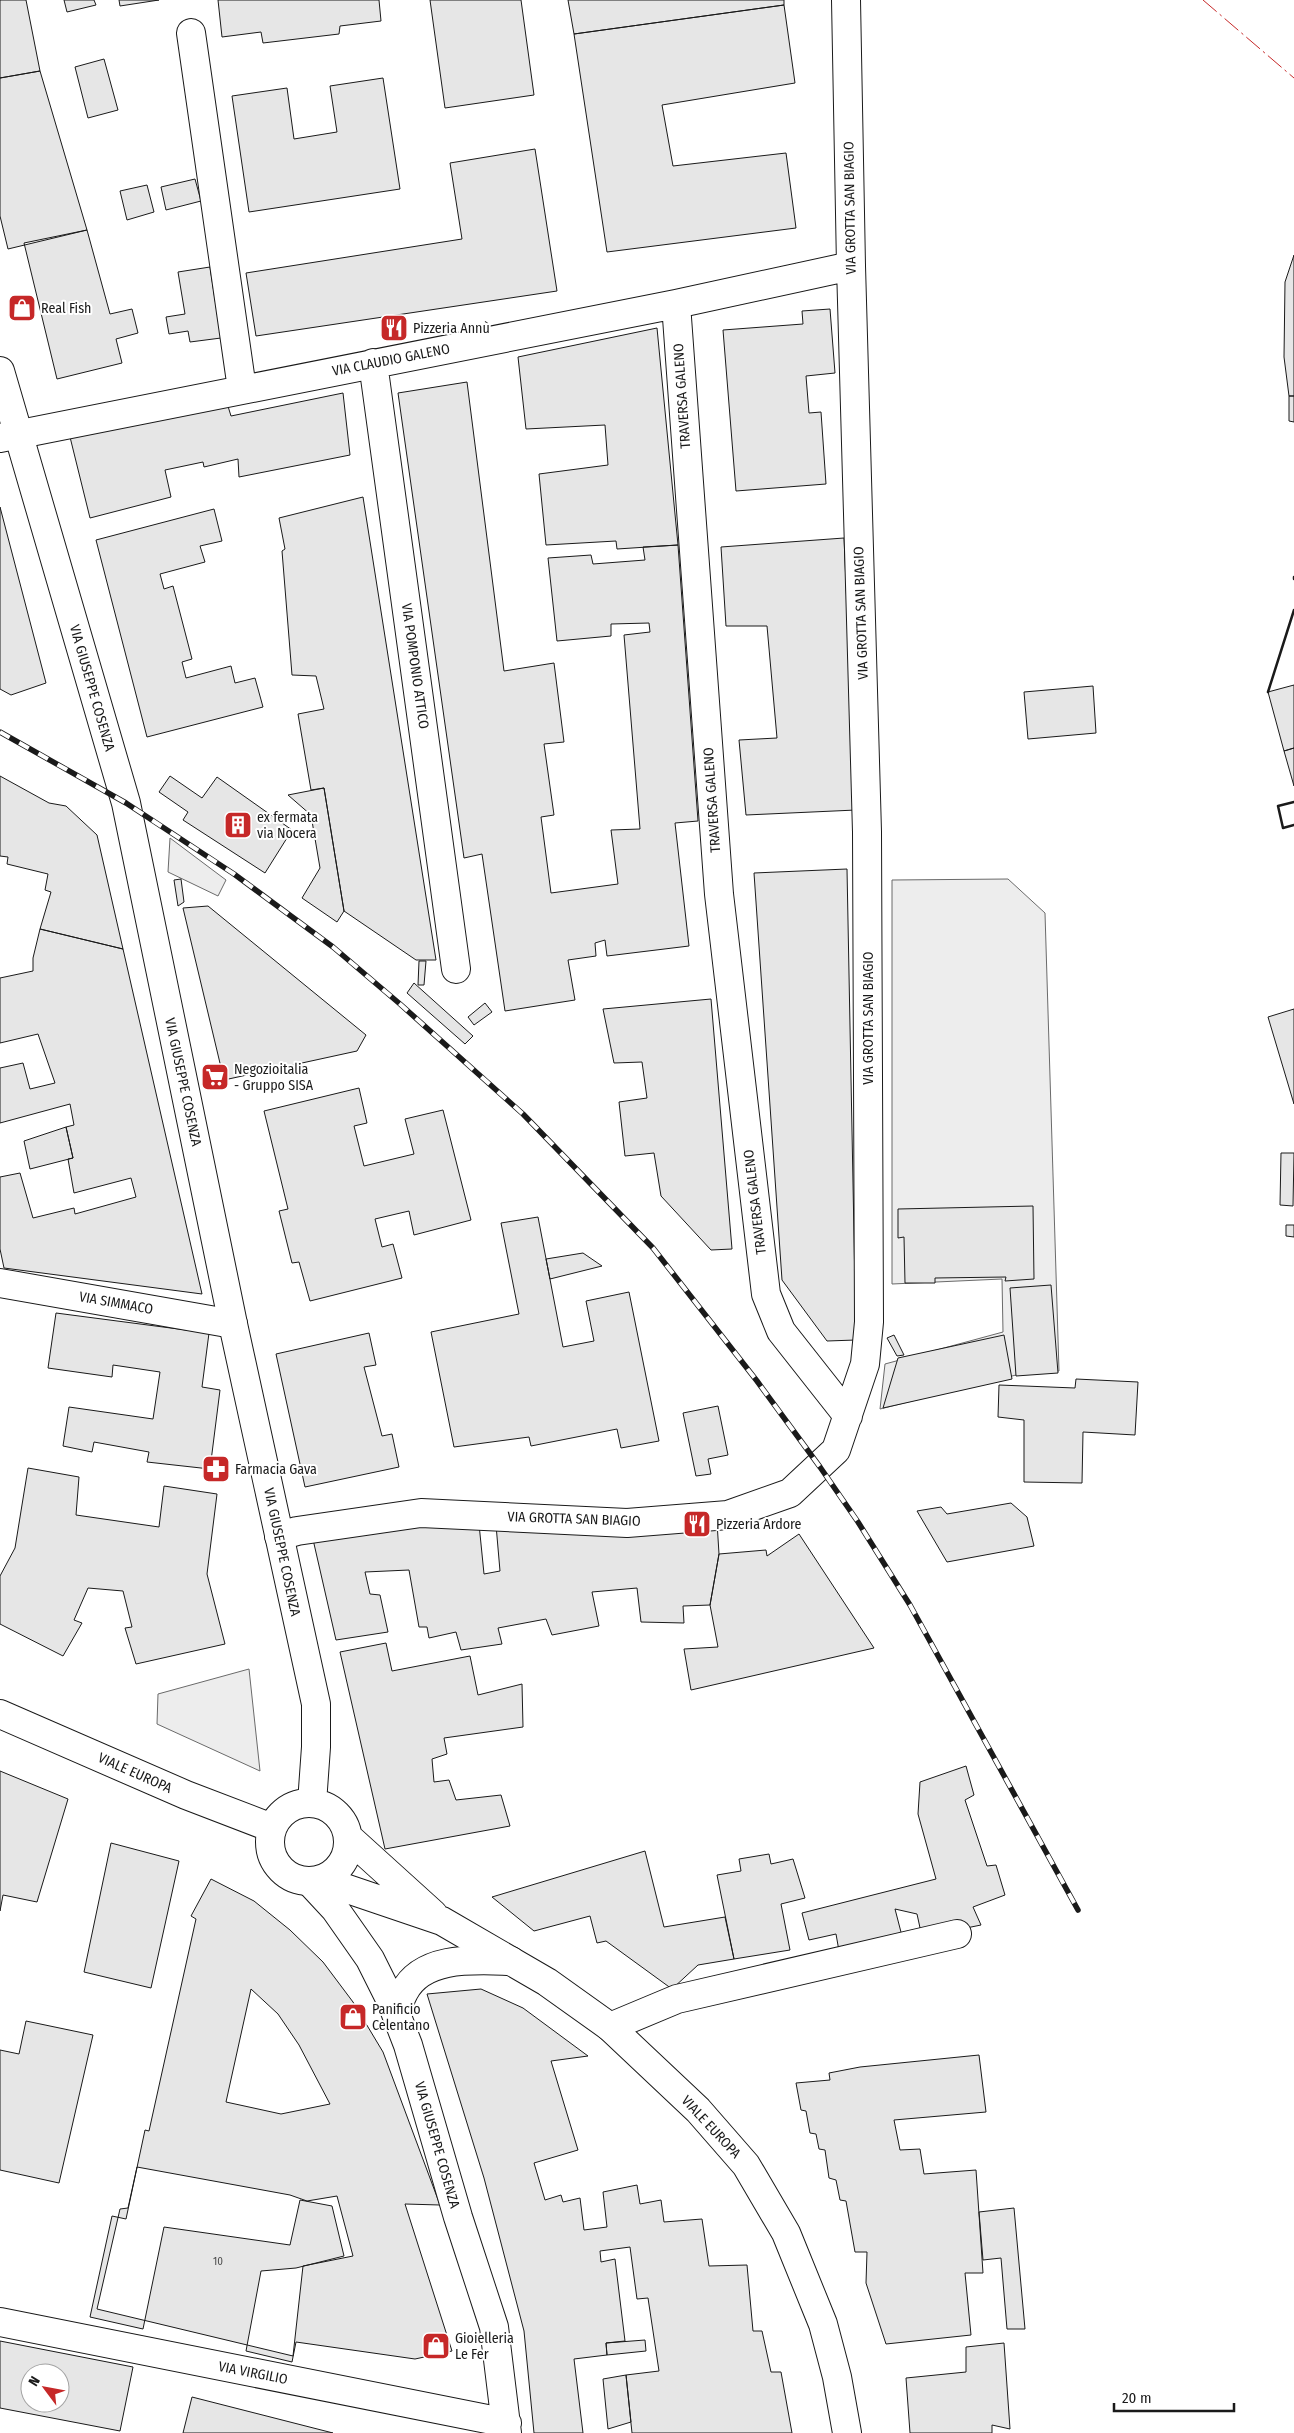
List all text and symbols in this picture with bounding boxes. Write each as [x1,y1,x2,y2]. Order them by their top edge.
street label: VIA GROTTA SAN BIAGIO [840,141,860,275]
shop icon: Real Fish [7,293,37,323]
place label: Real Fish [41,300,91,317]
restaurant icon: Pizzeria Annù [379,313,409,343]
place label: Pizzeria Annù [413,320,490,337]
street label: VIA CLAUDIO GALENO [331,340,452,380]
street label: TRAVERSA GALENO [670,343,694,449]
street label: VIA GROTTA SAN BIAGIO [850,546,872,680]
street label: VIA POMPONIO ATTICO [398,602,432,730]
street label: VIA GIUSEPPE COSENZA [66,623,118,754]
street label: TRAVERSA GALENO [700,747,724,853]
place label: ex fermata via Nocera [257,809,318,842]
building icon: ex fermata via Nocera [223,810,253,840]
street label: VIA GROTTA SAN BIAGIO [860,951,877,1085]
street label: VIA GIUSEPPE COSENZA [161,1016,205,1148]
place label: Negozioitalia - Gruppo SISA [234,1061,314,1094]
supermarket icon: Negozioitalia - Gruppo SISA [200,1062,230,1092]
street label: TRAVERSA GALENO [740,1148,770,1255]
street label: VIA SIMMACO [78,1288,155,1318]
pharmacy icon: Farmacia Gava [201,1454,231,1484]
place label: Farmacia Gava [235,1461,317,1478]
street label: VIA GIUSEPPE COSENZA [260,1486,304,1618]
street label: VIA GROTTA SAN BIAGIO [507,1508,641,1530]
restaurant icon: Pizzeria Ardore [682,1509,712,1539]
place label: Pizzeria Ardore [716,1516,802,1533]
street label: VIALE EUROPA [95,1749,175,1797]
place label: Panificio Celentano [372,2001,430,2034]
shop icon: Panificio Celentano [338,2002,368,2032]
street label: VIA GIUSEPPE COSENZA [411,2080,463,2211]
street label: VIALE EUROPA [678,2092,745,2162]
house number: 10 [213,2255,223,2268]
place label: Gioielleria Le Fer [455,2330,514,2363]
shop icon: Gioielleria Le Fer [421,2331,451,2361]
street label: VIA VIRGILIO [217,2358,289,2388]
north arrow [20,2363,70,2413]
text: N [25,2373,44,2389]
scale bar [1114,2380,1234,2412]
text: 20 m [1122,2389,1152,2407]

